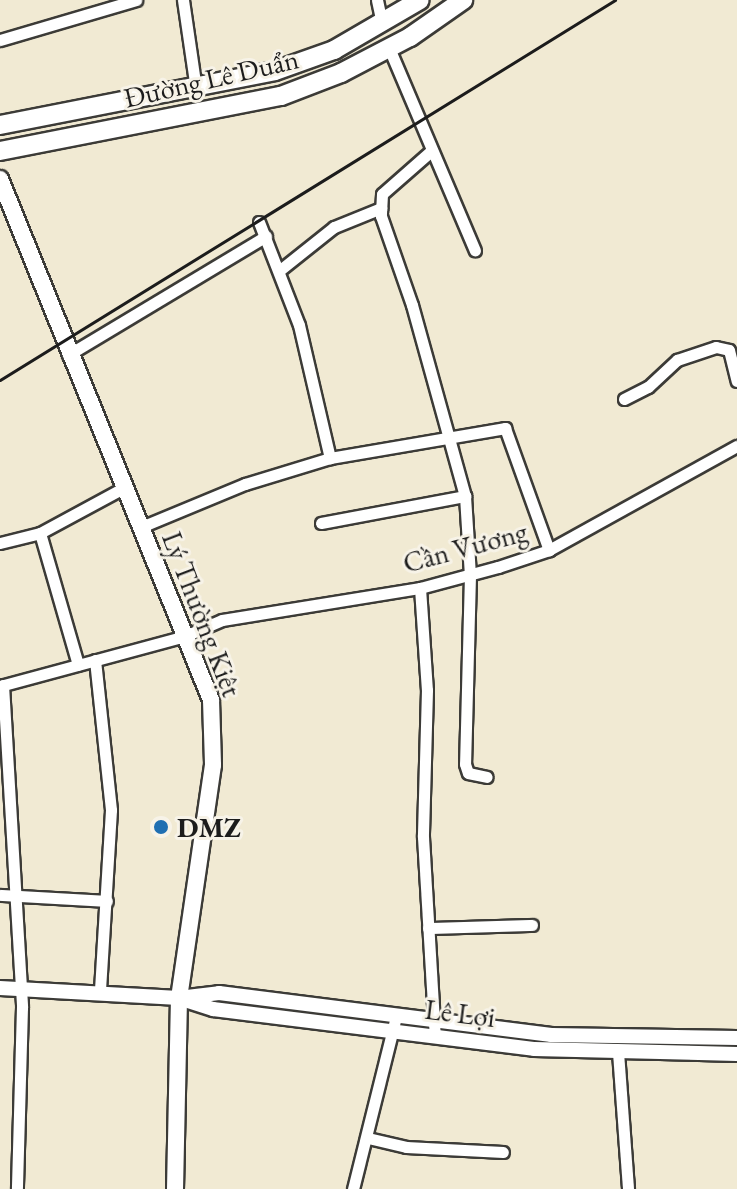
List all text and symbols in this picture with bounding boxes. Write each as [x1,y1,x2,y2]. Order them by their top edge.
street label: Đường Lê Duẩn [120,42,302,114]
street label: Cần Vương [399,514,531,580]
street label: Lý Thường Kiệt [155,527,249,701]
place label: DMZ [177,810,241,844]
marker: DMZ [152,818,170,836]
street label: Lê Lợi [423,992,497,1034]

